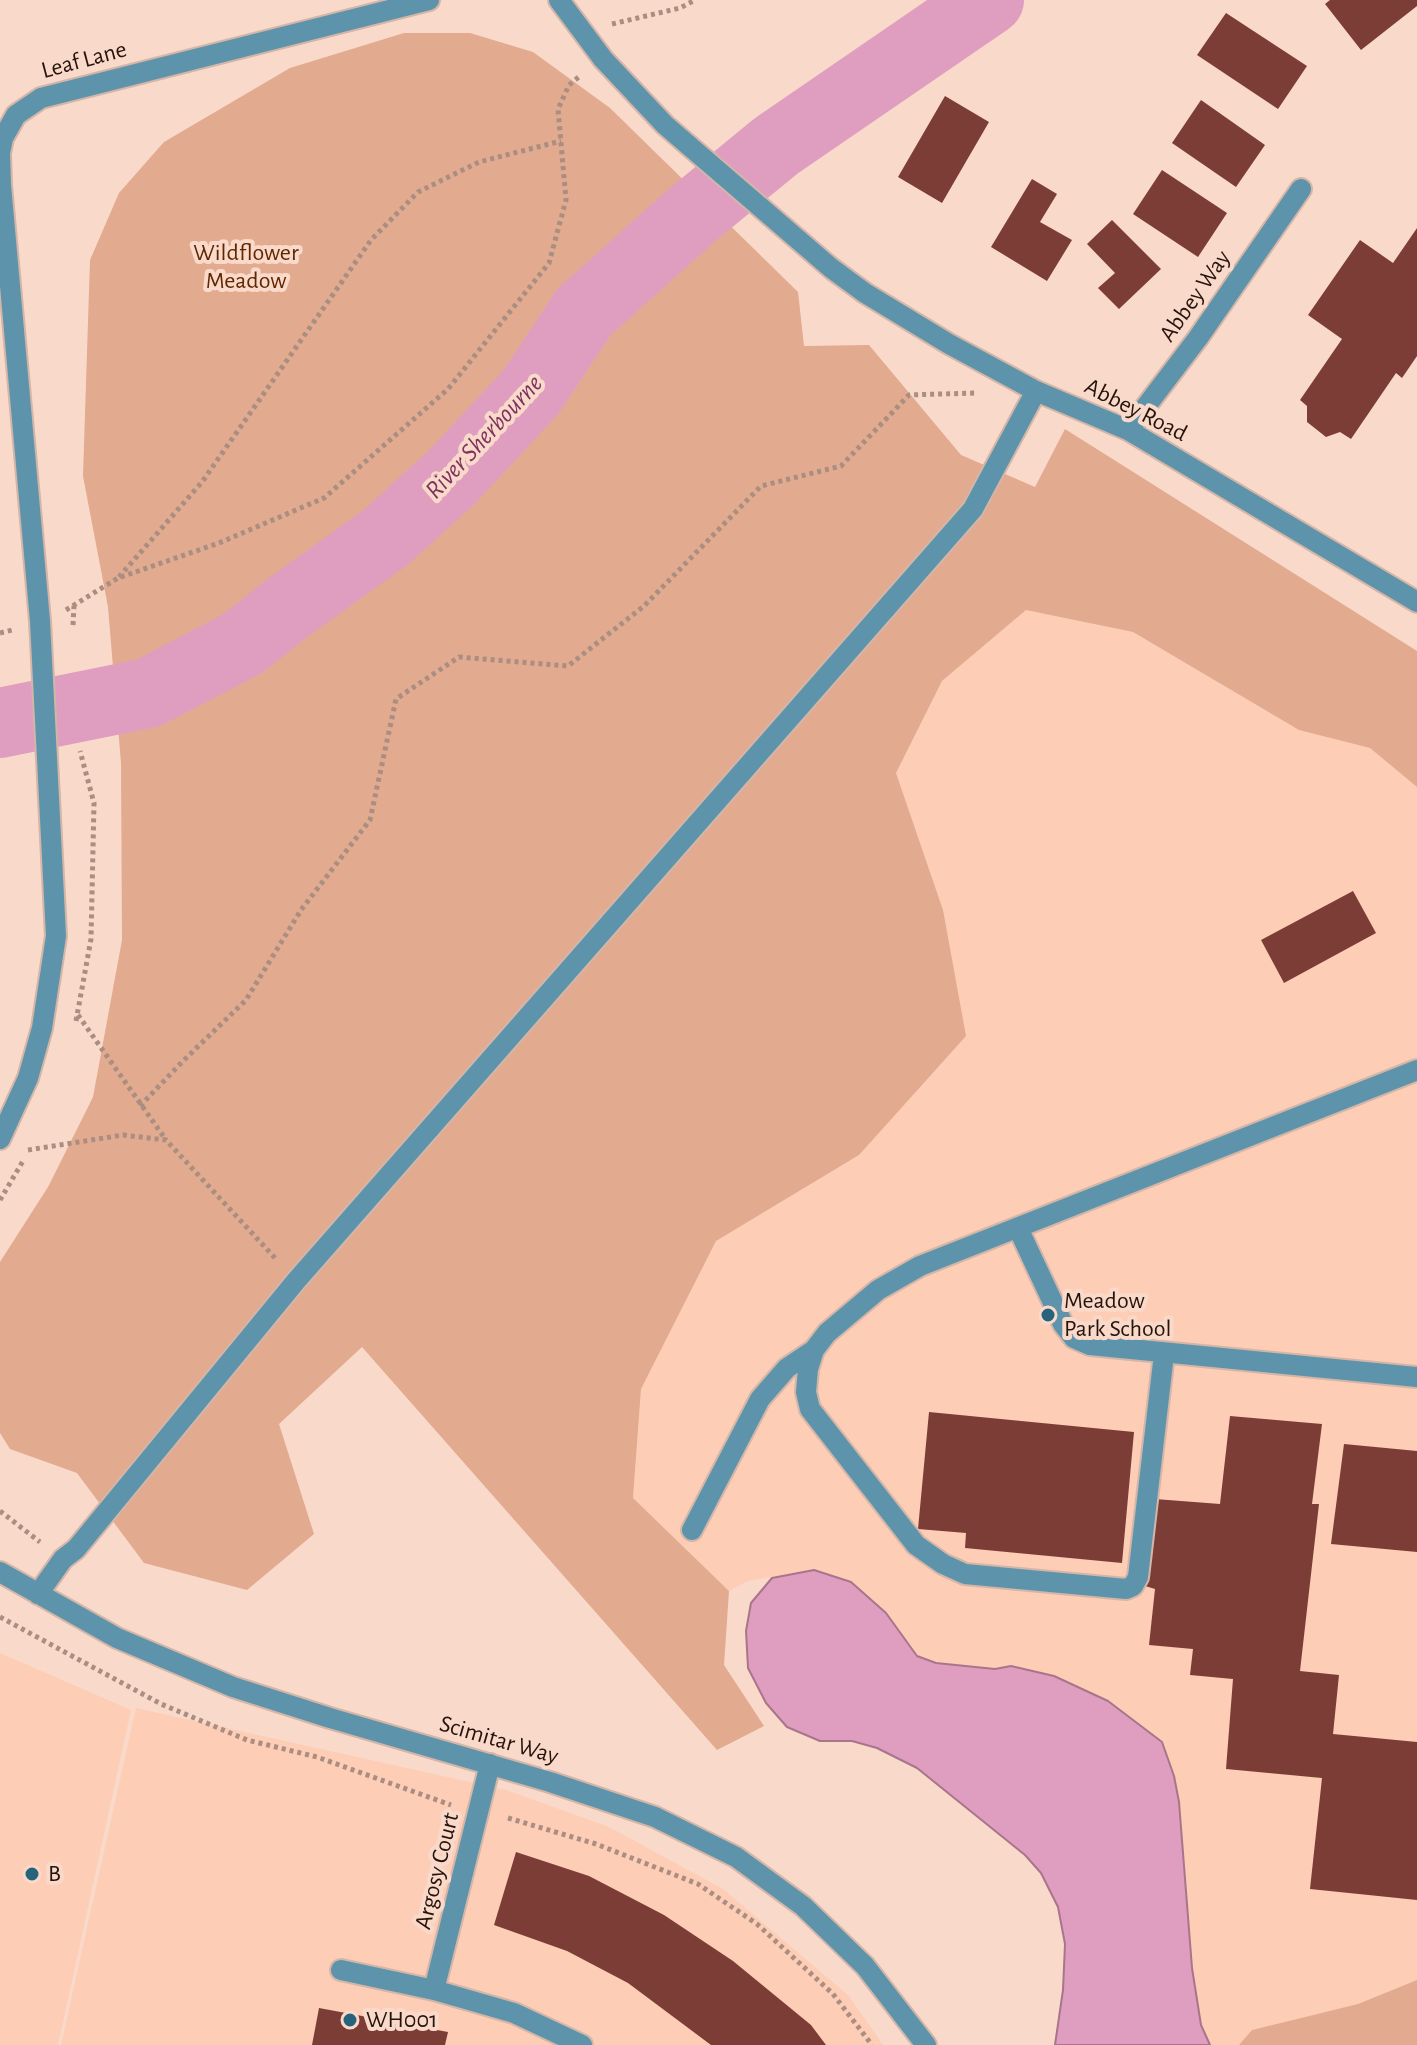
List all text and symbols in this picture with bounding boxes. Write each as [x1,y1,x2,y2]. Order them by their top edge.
street label: Leaf Lane [38,35,130,85]
park label: Wildflower Meadow [193,239,299,295]
street label: Abbey Way [1153,245,1237,347]
water label: River Sherbourne [419,368,549,506]
street label: Abbey Road [1080,372,1192,448]
place label: Meadow Park School [1064,1287,1171,1343]
marker: Meadow Park School [1039,1306,1057,1324]
street label: Scimitar Way [436,1709,562,1771]
street label: Argosy Court [409,1810,465,1932]
place label: B [48,1860,61,1888]
marker: B [23,1865,41,1883]
place label: WH001 [366,2006,437,2034]
marker: WH001 [341,2011,359,2029]

